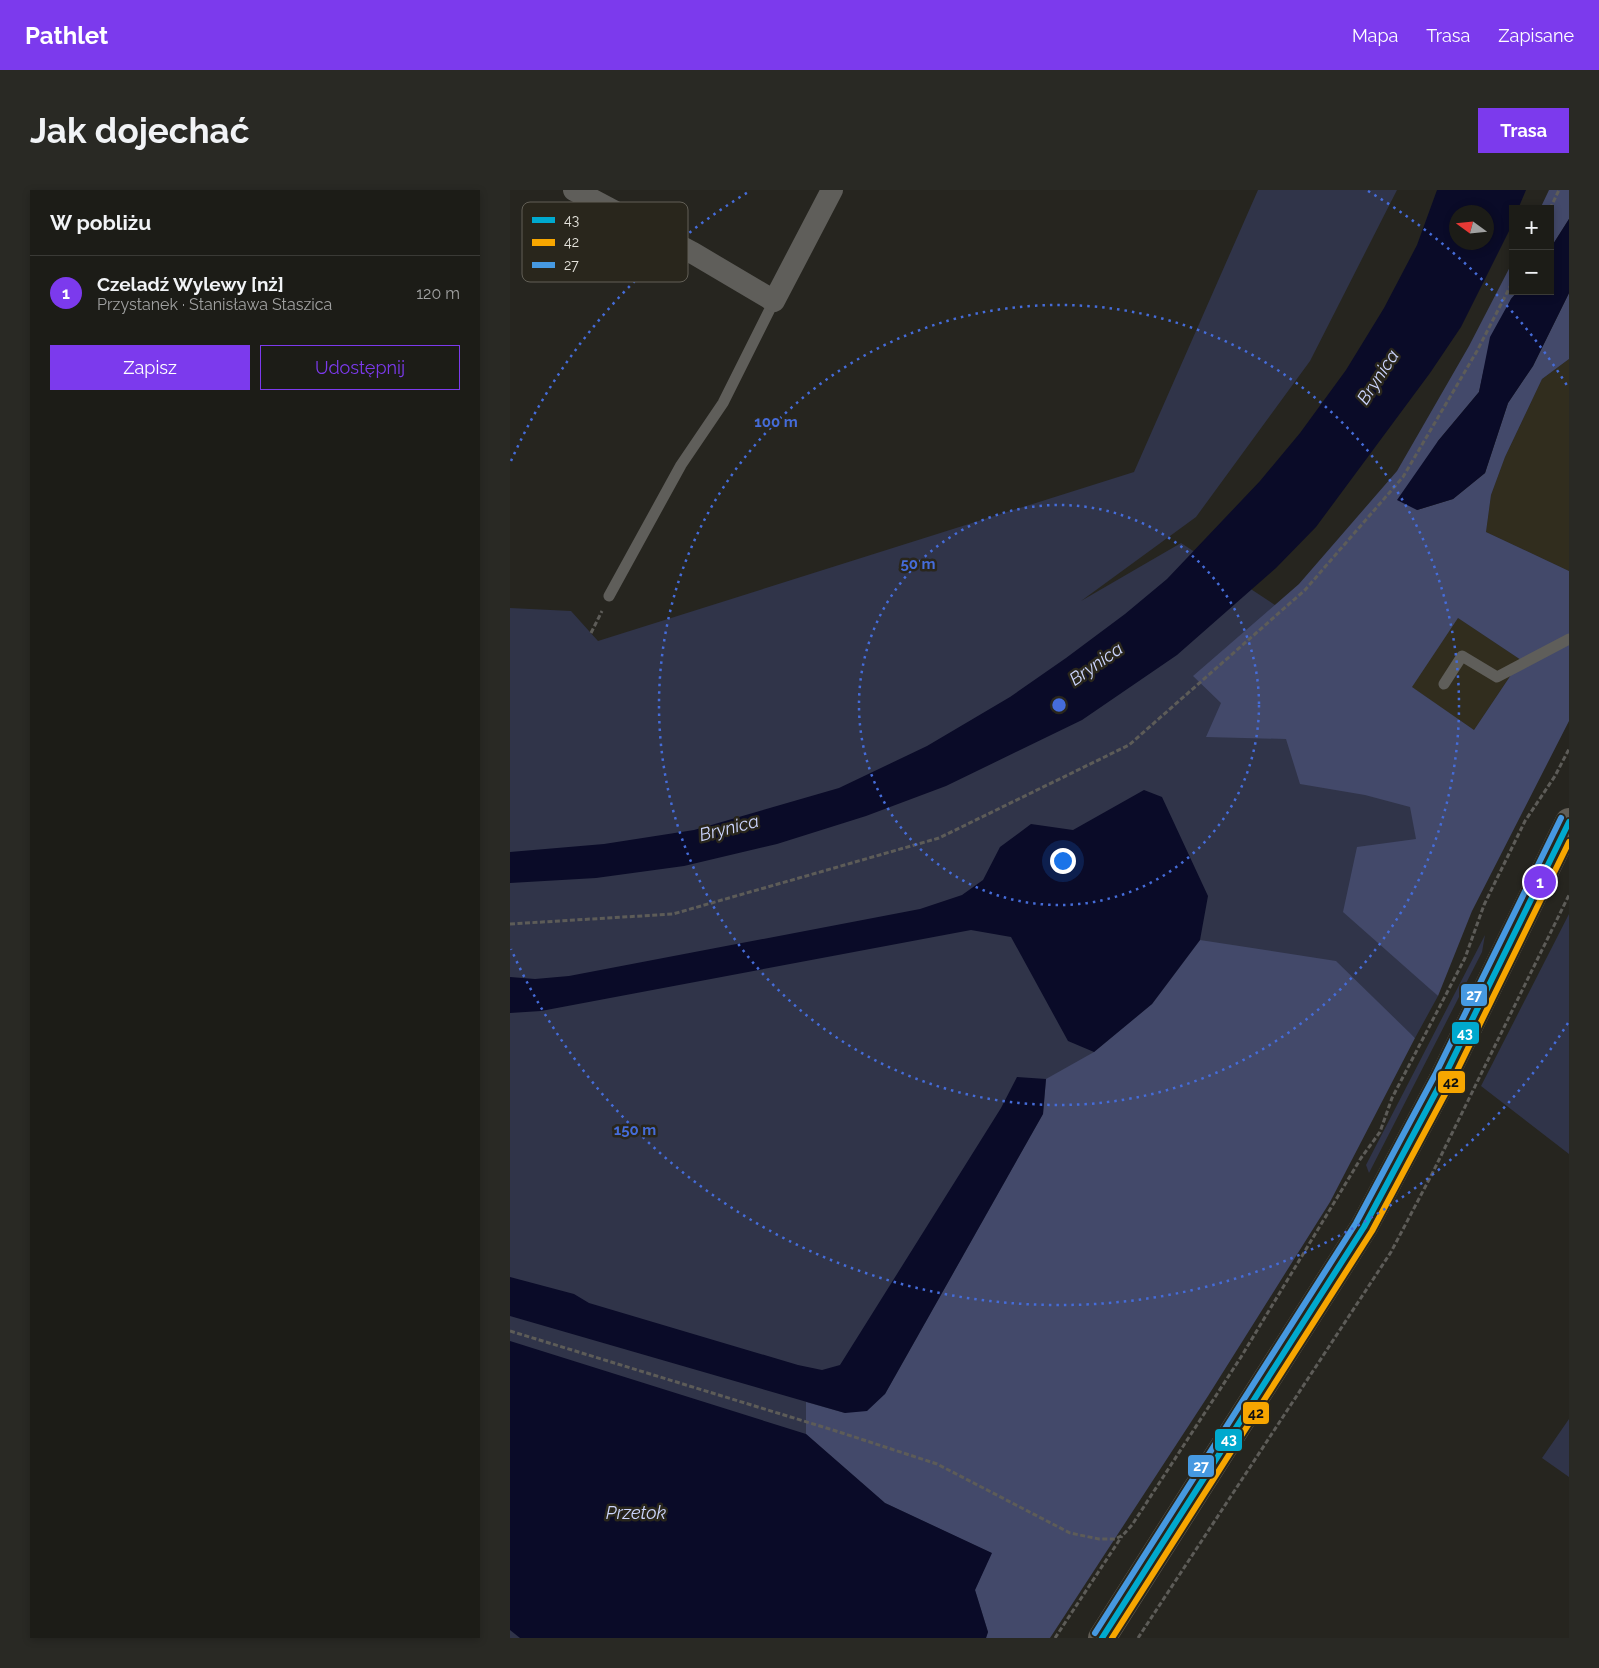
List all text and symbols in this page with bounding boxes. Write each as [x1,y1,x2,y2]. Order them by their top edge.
text: Pathlet [25,21,108,50]
text: Mapa [1352,25,1398,46]
text: Trasa [1426,25,1470,46]
text: Zapisane [1498,25,1574,46]
button: Trasa [1478,108,1569,153]
text: Jak dojechać [30,110,249,151]
legend [522,202,688,282]
north arrow [1449,205,1494,250]
map controls [1509,205,1554,295]
button: + [1509,205,1554,250]
text: W pobliżu [50,210,151,235]
text: 43 [564,212,579,228]
text: 42 [564,234,579,250]
button: − [1509,250,1554,295]
text: 27 [564,257,579,273]
text: Czeladź Wylewy [nż] [97,273,284,295]
text: 1 [62,284,70,303]
text: 120 m [416,284,460,303]
text: Przystanek · Stanisława Staszica [97,295,332,314]
button: Zapisz [50,345,250,390]
button: Udostępnij [260,345,460,390]
water label: Brynica [1352,345,1403,408]
text: 100 m [754,413,798,431]
text: 50 m [900,555,936,573]
water label: Brynica [1065,637,1127,690]
centre of rings [1050,696,1068,714]
water label: Brynica [697,810,761,845]
your location [1050,848,1076,874]
pin: 1 [1524,863,1556,901]
line badge: 27 [1460,983,1488,1007]
text: 27 [1466,987,1482,1003]
line badge: 43 [1451,1021,1480,1045]
text: 43 [1457,1025,1473,1041]
line badge: 42 [1437,1070,1466,1094]
text: 42 [1443,1074,1459,1090]
text: 150 m [614,1121,656,1139]
line badge: 42 [1242,1401,1270,1425]
text: 42 [1248,1405,1264,1421]
line badge: 43 [1214,1428,1243,1452]
text: 43 [1221,1431,1237,1447]
line badge: 27 [1187,1454,1215,1478]
text: 27 [1193,1458,1209,1474]
water label: Przetok [606,1502,666,1523]

